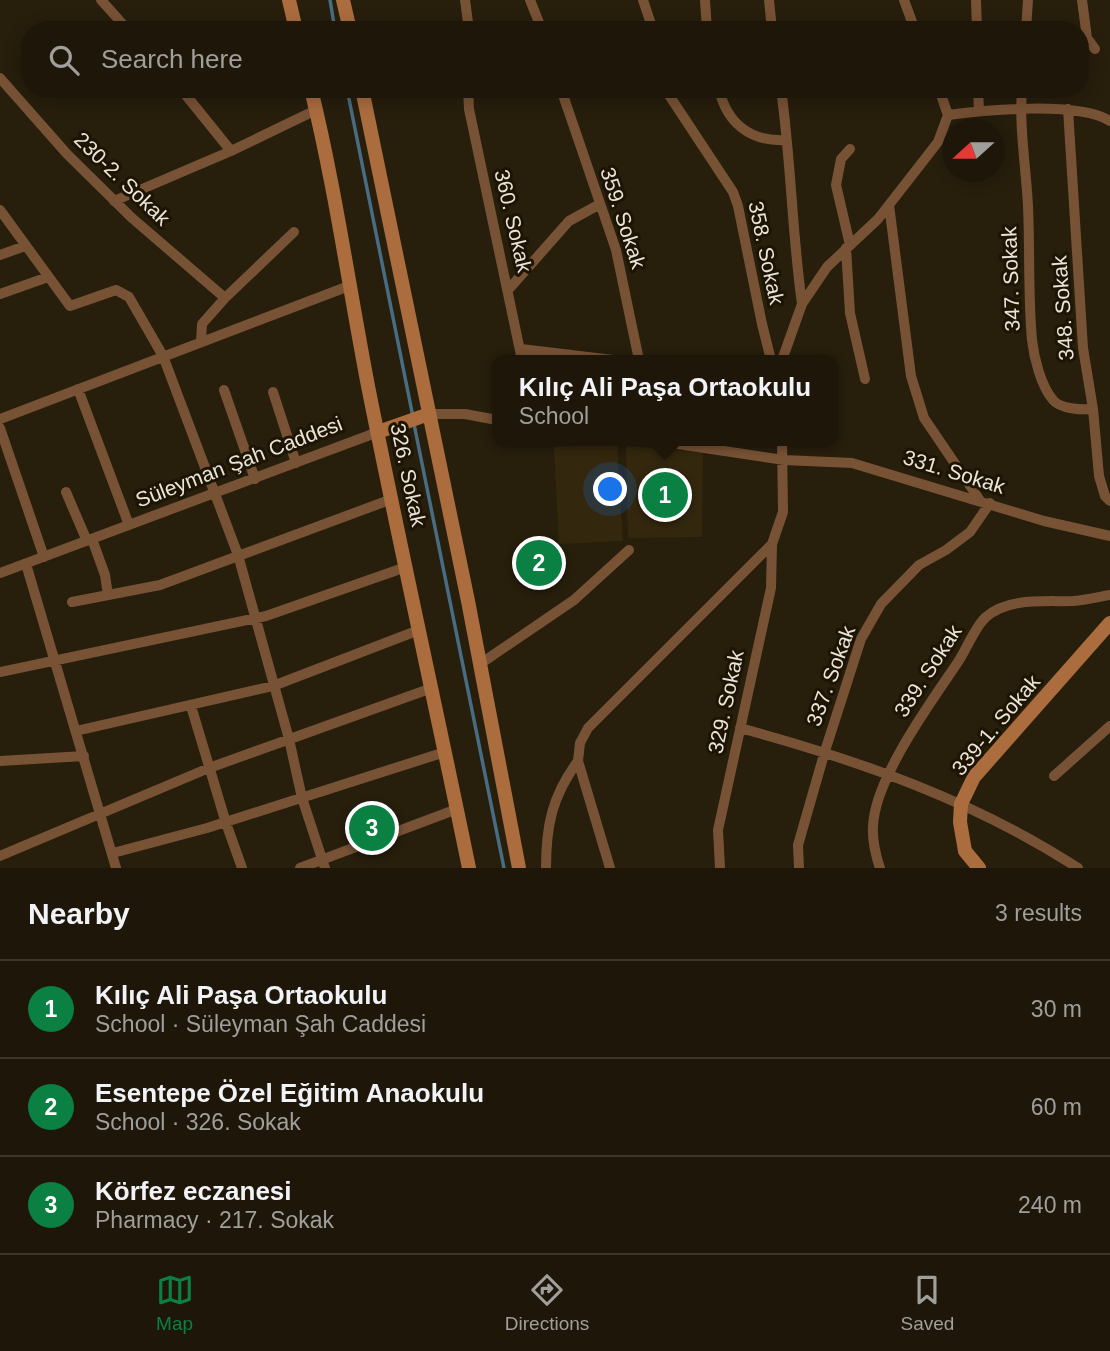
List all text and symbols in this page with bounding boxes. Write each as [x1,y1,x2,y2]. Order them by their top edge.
search box [21,21,1089,98]
icon: search [45,41,83,79]
text: Search here [101,44,243,74]
north arrow [942,119,1005,182]
street label: 230-2. Sokak [70,127,175,230]
street label: 359. Sokak [596,164,651,272]
street label: 360. Sokak [490,167,537,275]
street label: 358. Sokak [744,199,789,307]
street label: 347. Sokak [997,226,1024,332]
street label: 348. Sokak [1047,254,1078,361]
popup [492,355,838,446]
text: Kılıç Ali Paşa Ortaokulu [519,372,811,402]
text: School [519,403,589,429]
street label: Süleyman Şah Caddesi [132,411,345,512]
street label: 326. Sokak [386,421,431,529]
street label: 331. Sokak [901,445,1008,498]
pin: 1 [642,469,688,521]
your location [593,472,627,506]
pin: 2 [516,537,562,589]
street label: 339. Sokak [889,620,966,721]
street label: 337. Sokak [802,622,859,729]
street label: 329. Sokak [703,648,748,756]
street label: 339-1. Sokak [947,670,1045,779]
pin: 3 [349,802,395,854]
text: Nearby [28,897,130,930]
text: 3 results [995,900,1082,926]
text: Kılıç Ali Paşa Ortaokulu [95,980,387,1010]
text: 1 [45,996,57,1022]
text: 30 m [1031,996,1082,1022]
text: School · Süleyman Şah Caddesi [95,1011,426,1037]
text: Esentepe Özel Eğitim Anaokulu [95,1078,484,1108]
text: 2 [45,1094,57,1120]
text: 60 m [1031,1094,1082,1120]
text: School · 326. Sokak [95,1109,301,1135]
text: Körfez eczanesi [95,1176,292,1206]
text: 3 [45,1192,57,1218]
text: 240 m [1018,1192,1082,1218]
text: Pharmacy · 217. Sokak [95,1207,334,1233]
tab: Map [156,1271,194,1335]
tab: Directions [505,1271,589,1335]
tab: Saved [900,1271,954,1335]

